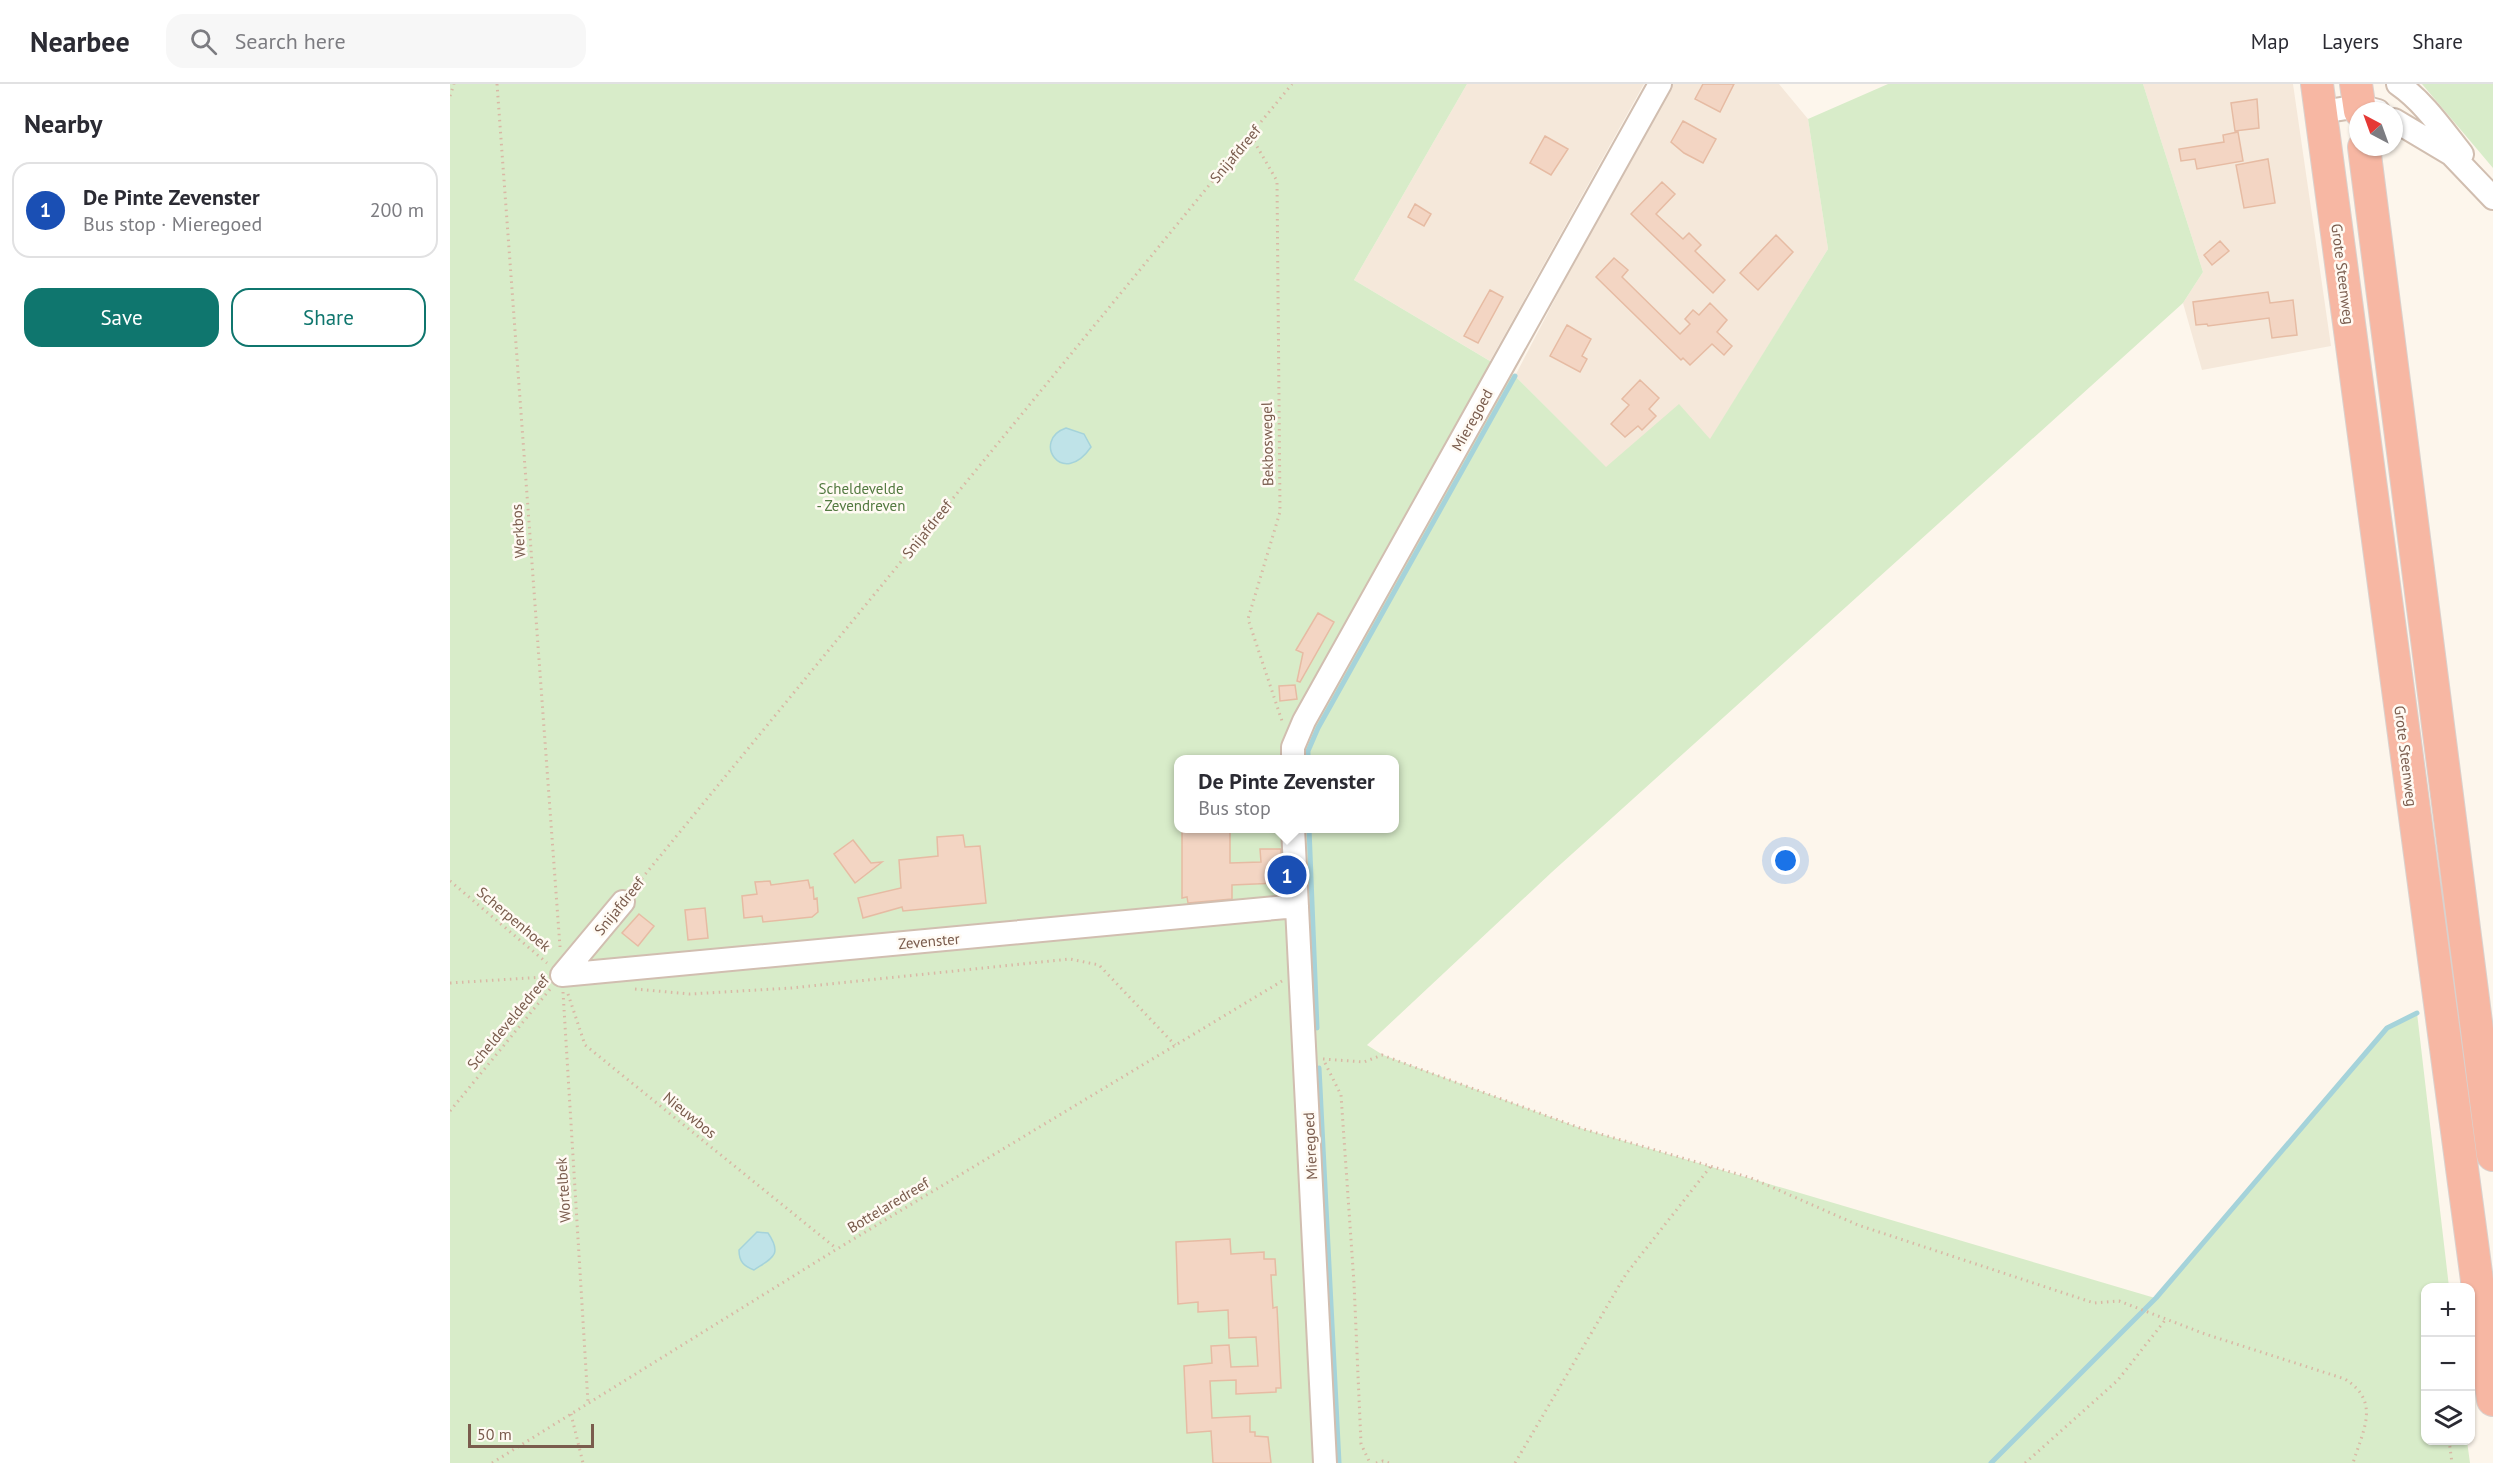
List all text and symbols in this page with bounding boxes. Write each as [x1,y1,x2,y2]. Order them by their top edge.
search box [166,14,586,68]
text: Nearbee [30,23,130,60]
icon: search [187,25,220,58]
text: Search here [235,27,346,55]
text: Map [2251,28,2289,55]
text: Layers [2322,28,2379,55]
text: Share [2412,28,2463,55]
north arrow [2349,102,2403,156]
text: Nearby [24,107,102,140]
street label: Snijafdreef [1205,120,1265,187]
text: De Pinte Zevenster [83,183,260,211]
text: 1 [40,197,51,223]
text: 200 m [370,197,424,223]
text: Bus stop · Mieregoed [83,211,262,237]
street label: Grote Steenweg [2327,223,2359,325]
button: Save [24,288,219,347]
button: Share [231,288,426,347]
street label: Mieregoed [1447,386,1497,454]
street label: Bekboswegel [1257,401,1277,486]
park label: Scheldevelde - Zevendreven [817,479,905,515]
street label: Snijafdreef [898,495,957,562]
street label: Werkbos [507,503,529,559]
street label: Grote Steenweg [2390,705,2422,807]
popup [1174,755,1399,833]
text: De Pinte Zevenster [1198,767,1375,795]
text: Bus stop [1198,795,1271,821]
your location [1771,846,1800,875]
pin: 1 [1268,852,1306,898]
street label: Snijafdreef [590,872,649,939]
street label: Scherpenhoek [473,883,555,956]
street label: Zevenster [898,929,960,953]
street label: Scheldeveldedreef [463,970,554,1073]
street label: Nieuwbos [659,1088,721,1142]
street label: Mieregoed [1299,1112,1321,1180]
street label: Wortelbek [551,1156,575,1223]
street label: Bottelaredreef [844,1173,933,1237]
map controls [2421,1283,2475,1445]
button: + [2421,1283,2475,1337]
button: − [2421,1337,2475,1391]
button: layers [2421,1391,2475,1445]
scale bar [468,1421,594,1448]
text: 50 m [477,1424,512,1444]

